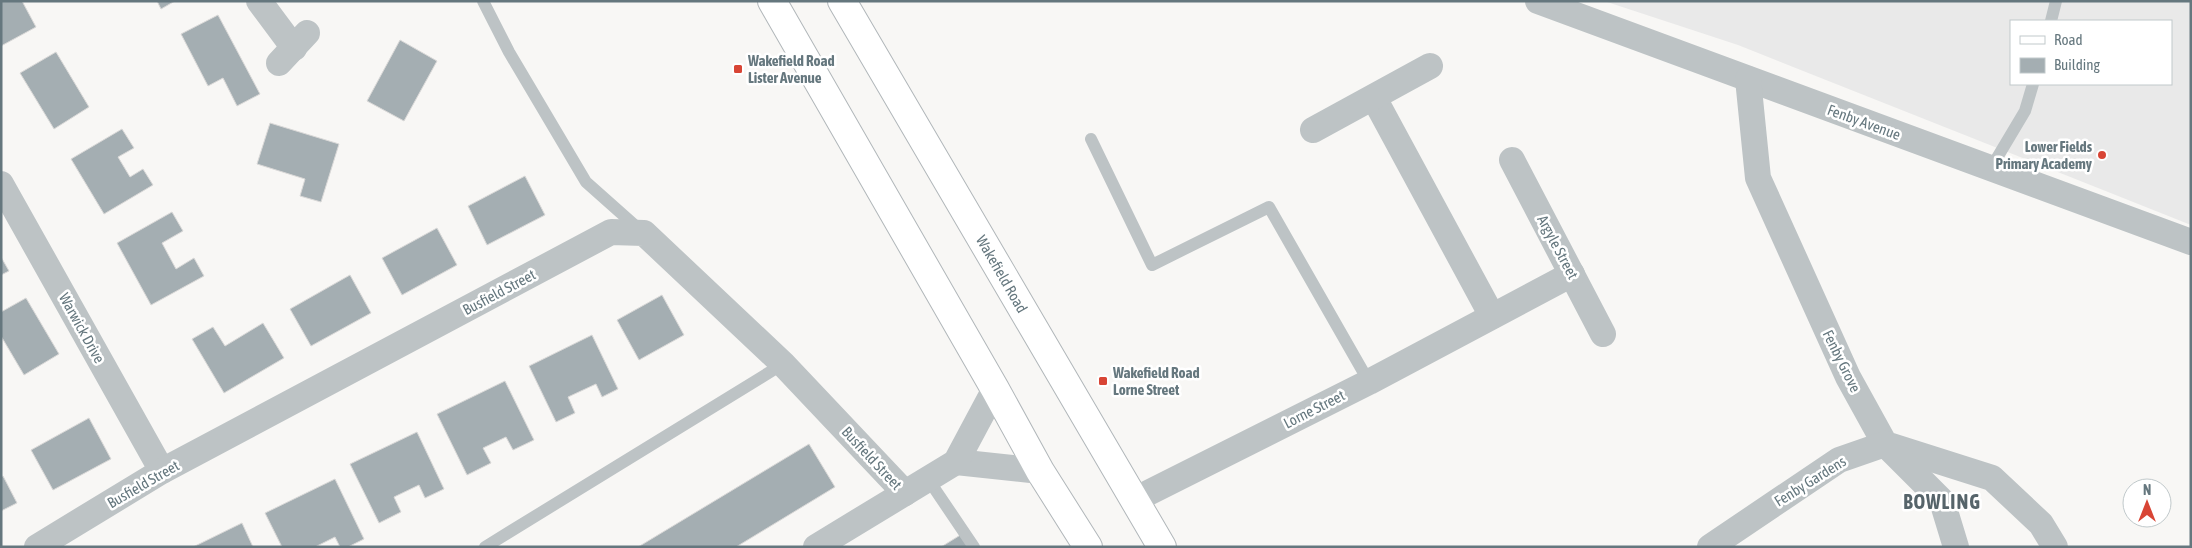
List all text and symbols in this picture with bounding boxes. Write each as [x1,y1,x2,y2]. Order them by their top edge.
legend [2010,20,2172,85]
text: Road [2054,31,2083,48]
place label: Wakefield Road Lister Avenue [747,52,835,86]
text: Building [2054,56,2100,73]
marker: Wakefield Road Lister Avenue [732,63,744,75]
street label: Fenby Avenue [1825,101,1903,143]
place label: Lower Fields Primary Academy [1996,138,2093,172]
marker: Lower Fields Primary Academy [2096,149,2108,161]
street label: Argyle Street [1534,212,1582,282]
street label: Wakefield Road [973,232,1031,316]
street label: Busfield Street [460,266,538,318]
street label: Warwick Drive [56,290,108,366]
street label: Fenby Grove [1820,327,1864,395]
place label: Wakefield Road Lorne Street [1112,364,1200,398]
marker: Wakefield Road Lorne Street [1097,375,1109,387]
street label: Lorne Street [1281,386,1347,432]
street label: Busfield Street [839,423,905,493]
street label: Fenby Gardens [1771,452,1849,510]
street label: Busfield Street [104,457,182,511]
north arrow [2122,478,2172,528]
text: N [2143,482,2151,498]
district label: BOWLING [1903,490,1981,513]

